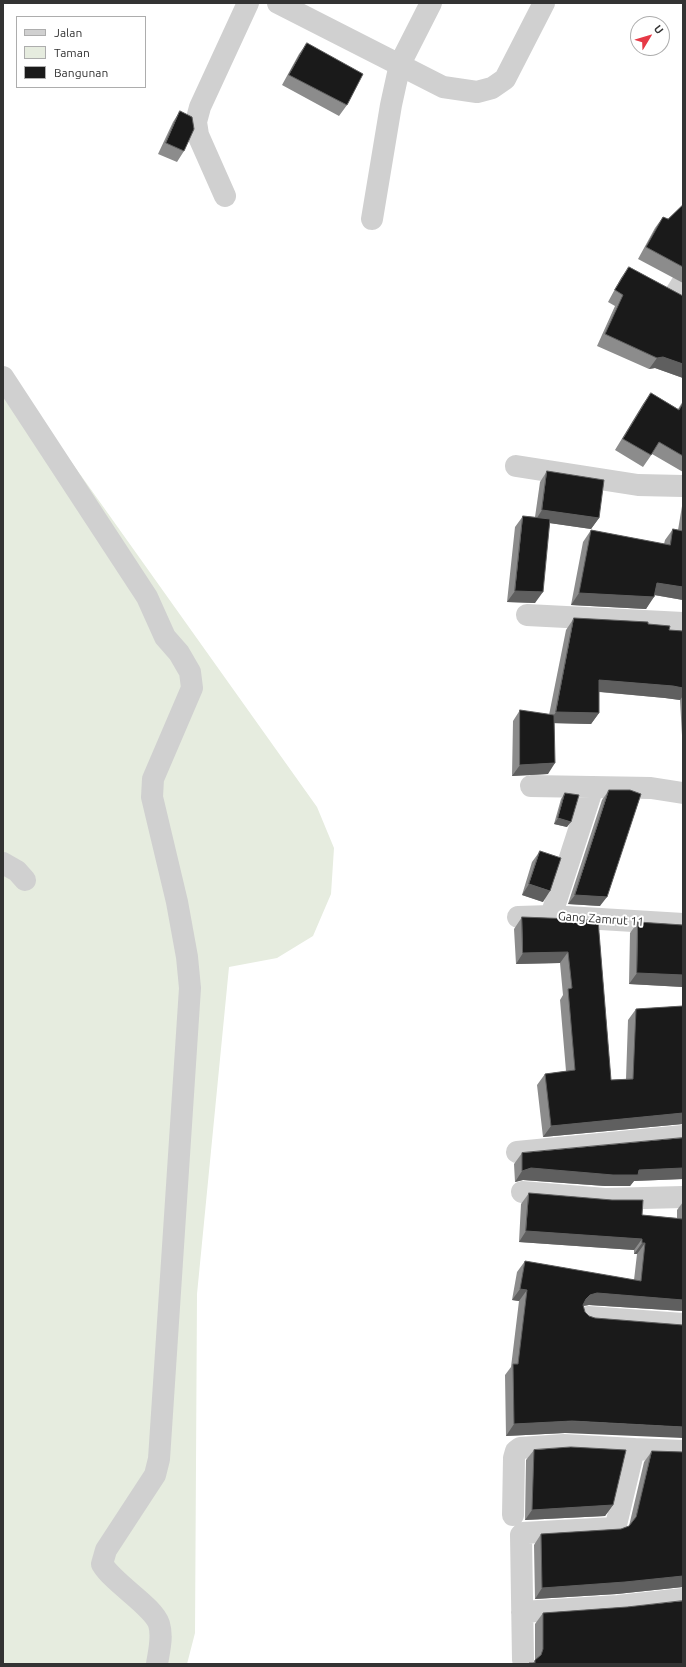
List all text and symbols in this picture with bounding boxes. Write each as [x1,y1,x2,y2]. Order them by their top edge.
legend [16,16,146,88]
north arrow [630,16,670,56]
text: U [652,22,666,36]
text: Jalan [54,26,82,39]
text: Taman [54,46,90,59]
text: Bangunan [54,66,108,79]
street label: Gang Zamrut 11 [557,909,645,929]

